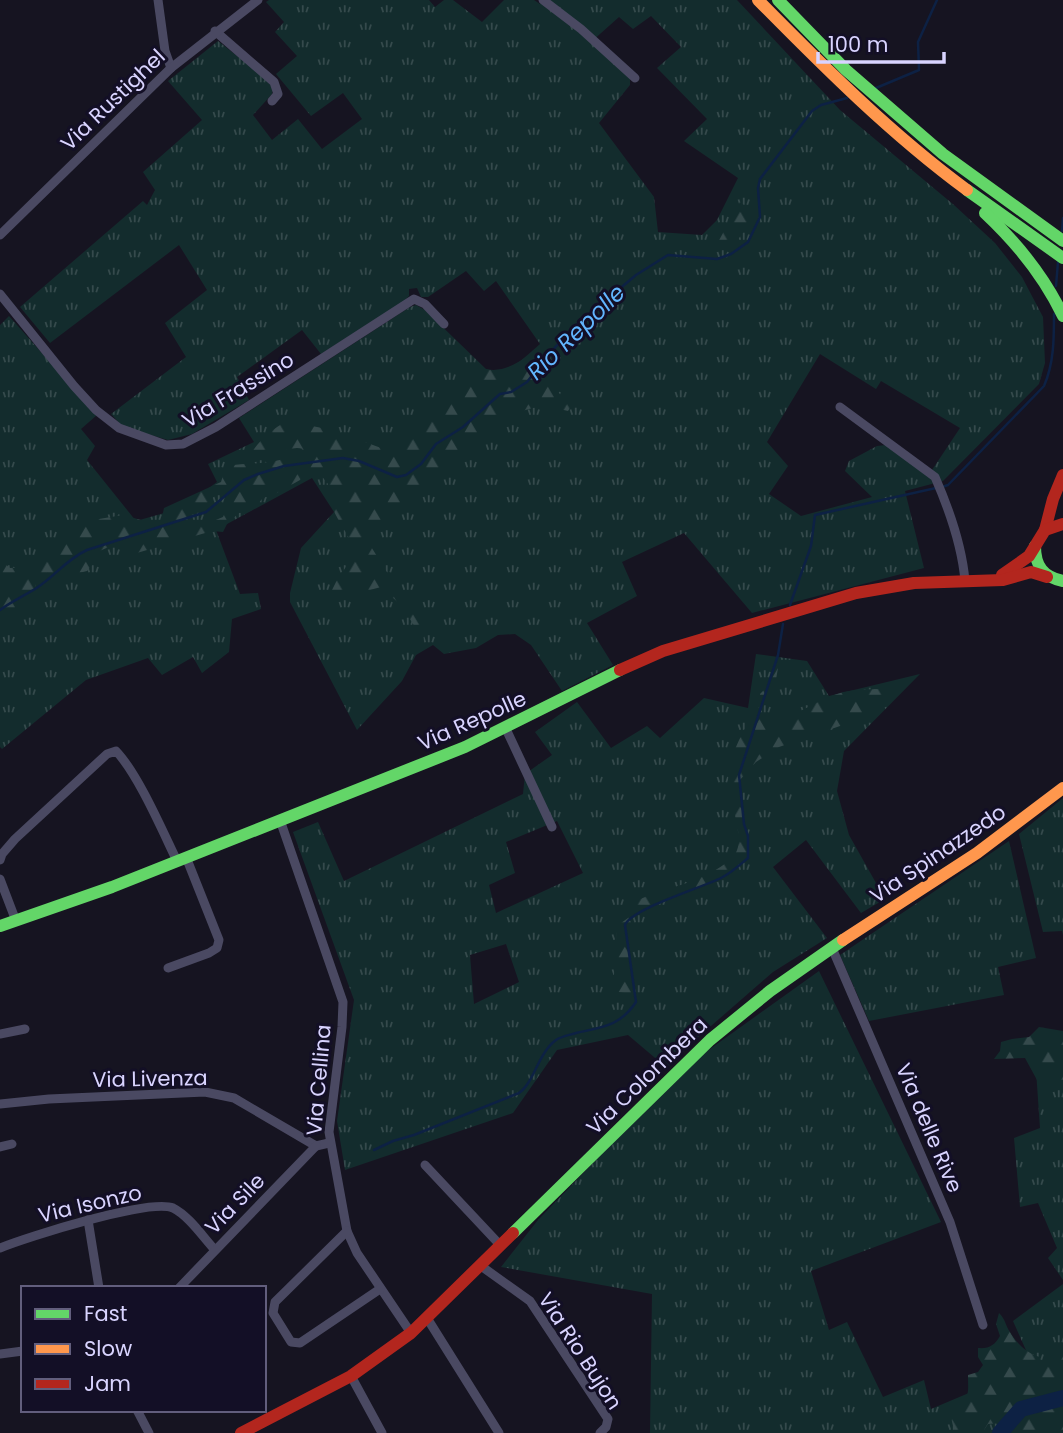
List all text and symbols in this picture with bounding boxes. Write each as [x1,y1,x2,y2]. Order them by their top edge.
scale bar [818,21,944,65]
text: 100 m [828,30,888,59]
street label: Via Rustighel [54,42,171,157]
water label: Rio Repolle [520,277,632,387]
street label: Via Frassino [176,345,299,434]
street label: Via Repolle [413,684,531,757]
street label: Via Spinazzedo [864,797,1011,910]
street label: Via Colombera [580,1010,714,1141]
street label: Via Cellina [299,1023,338,1137]
street label: Via delle Rive [889,1059,970,1197]
street label: Via Livenza [92,1063,208,1094]
street label: Via Sile [198,1167,271,1241]
street label: Via Isonzo [35,1178,144,1229]
legend [21,1286,266,1412]
street label: Via Rio Bujon [532,1286,629,1415]
text: Fast [84,1299,127,1328]
text: Slow [84,1334,132,1363]
text: Jam [84,1369,131,1398]

